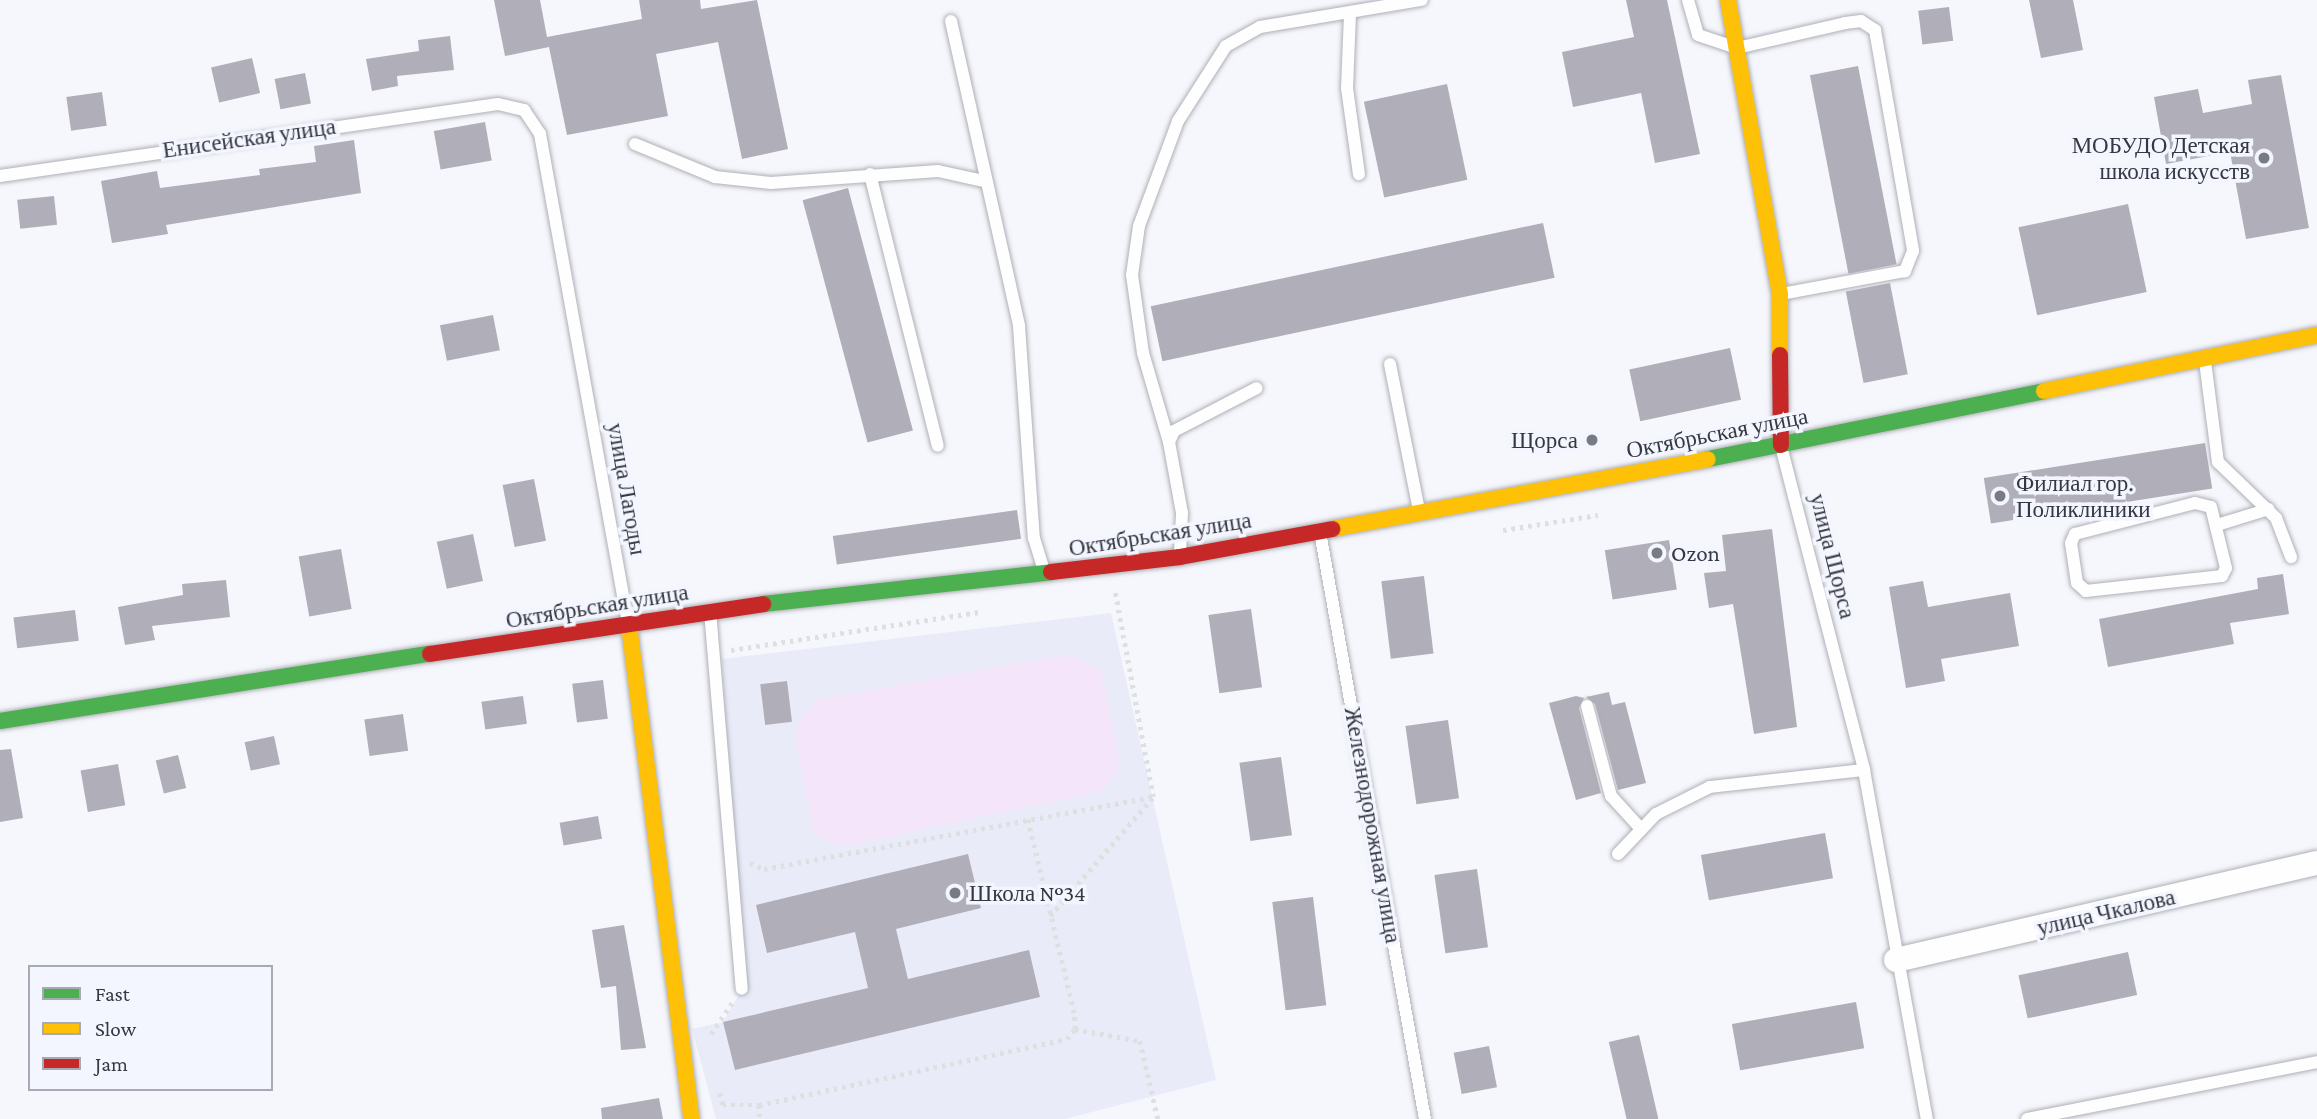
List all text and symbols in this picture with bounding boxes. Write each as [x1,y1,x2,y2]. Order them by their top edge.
street label: Енисейская улица [161,112,337,164]
place label: МОБУДО Детская школа искусcтв [2072,131,2250,185]
marker: МОБУДО Детская школа искусcтв [2256,150,2272,166]
street label: Октябрьская улица [1624,402,1810,464]
street label: улица Лагоды [602,421,652,557]
place label: Щорса [1511,426,1578,454]
marker: Щорса [1584,432,1600,448]
place label: Филиал гор. Поликлиники [2016,469,2151,523]
marker: Филиал гор. Поликлиники [1990,486,2010,506]
street label: улица Щорса [1804,491,1862,621]
street label: Октябрьская улица [1067,506,1253,562]
place label: Ozon [1671,539,1720,567]
marker: Ozon [1649,545,1665,561]
street label: Октябрьская улица [504,578,690,634]
street label: Железнодорожная улица [1339,705,1407,945]
place label: Школа №34 [969,879,1086,907]
street label: улица Чкалова [2034,883,2178,941]
marker: Школа №34 [947,885,963,901]
legend [28,965,273,1091]
text: Fast [95,982,130,1006]
text: Slow [95,1017,136,1041]
text: Jam [95,1052,128,1076]

